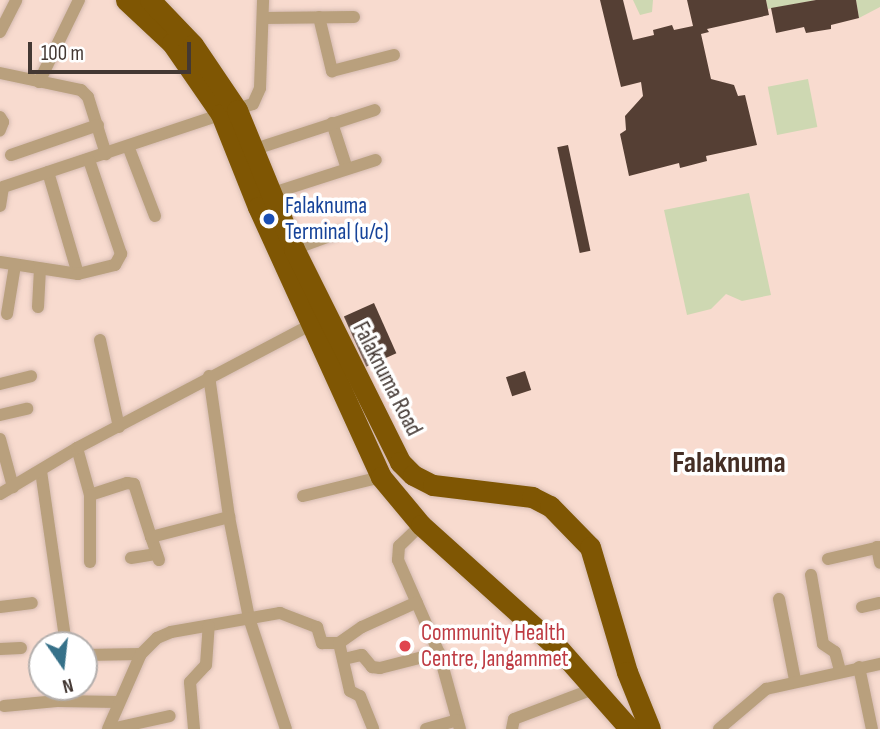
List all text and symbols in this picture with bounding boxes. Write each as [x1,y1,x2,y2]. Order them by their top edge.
scale bar [32,28,194,72]
text: 100 m [41,41,84,66]
place label: Falaknuma Terminal (u/c) [285,192,389,246]
marker: Falaknuma Terminal (u/c) [259,209,279,229]
street label: Falaknuma Road [347,317,427,441]
district label: Falaknuma [672,445,786,481]
place label: Community Health Centre, Jangammet [421,619,569,673]
north arrow [28,631,98,701]
marker: Community Health Centre, Jangammet [395,636,415,656]
text: N [60,673,75,697]

